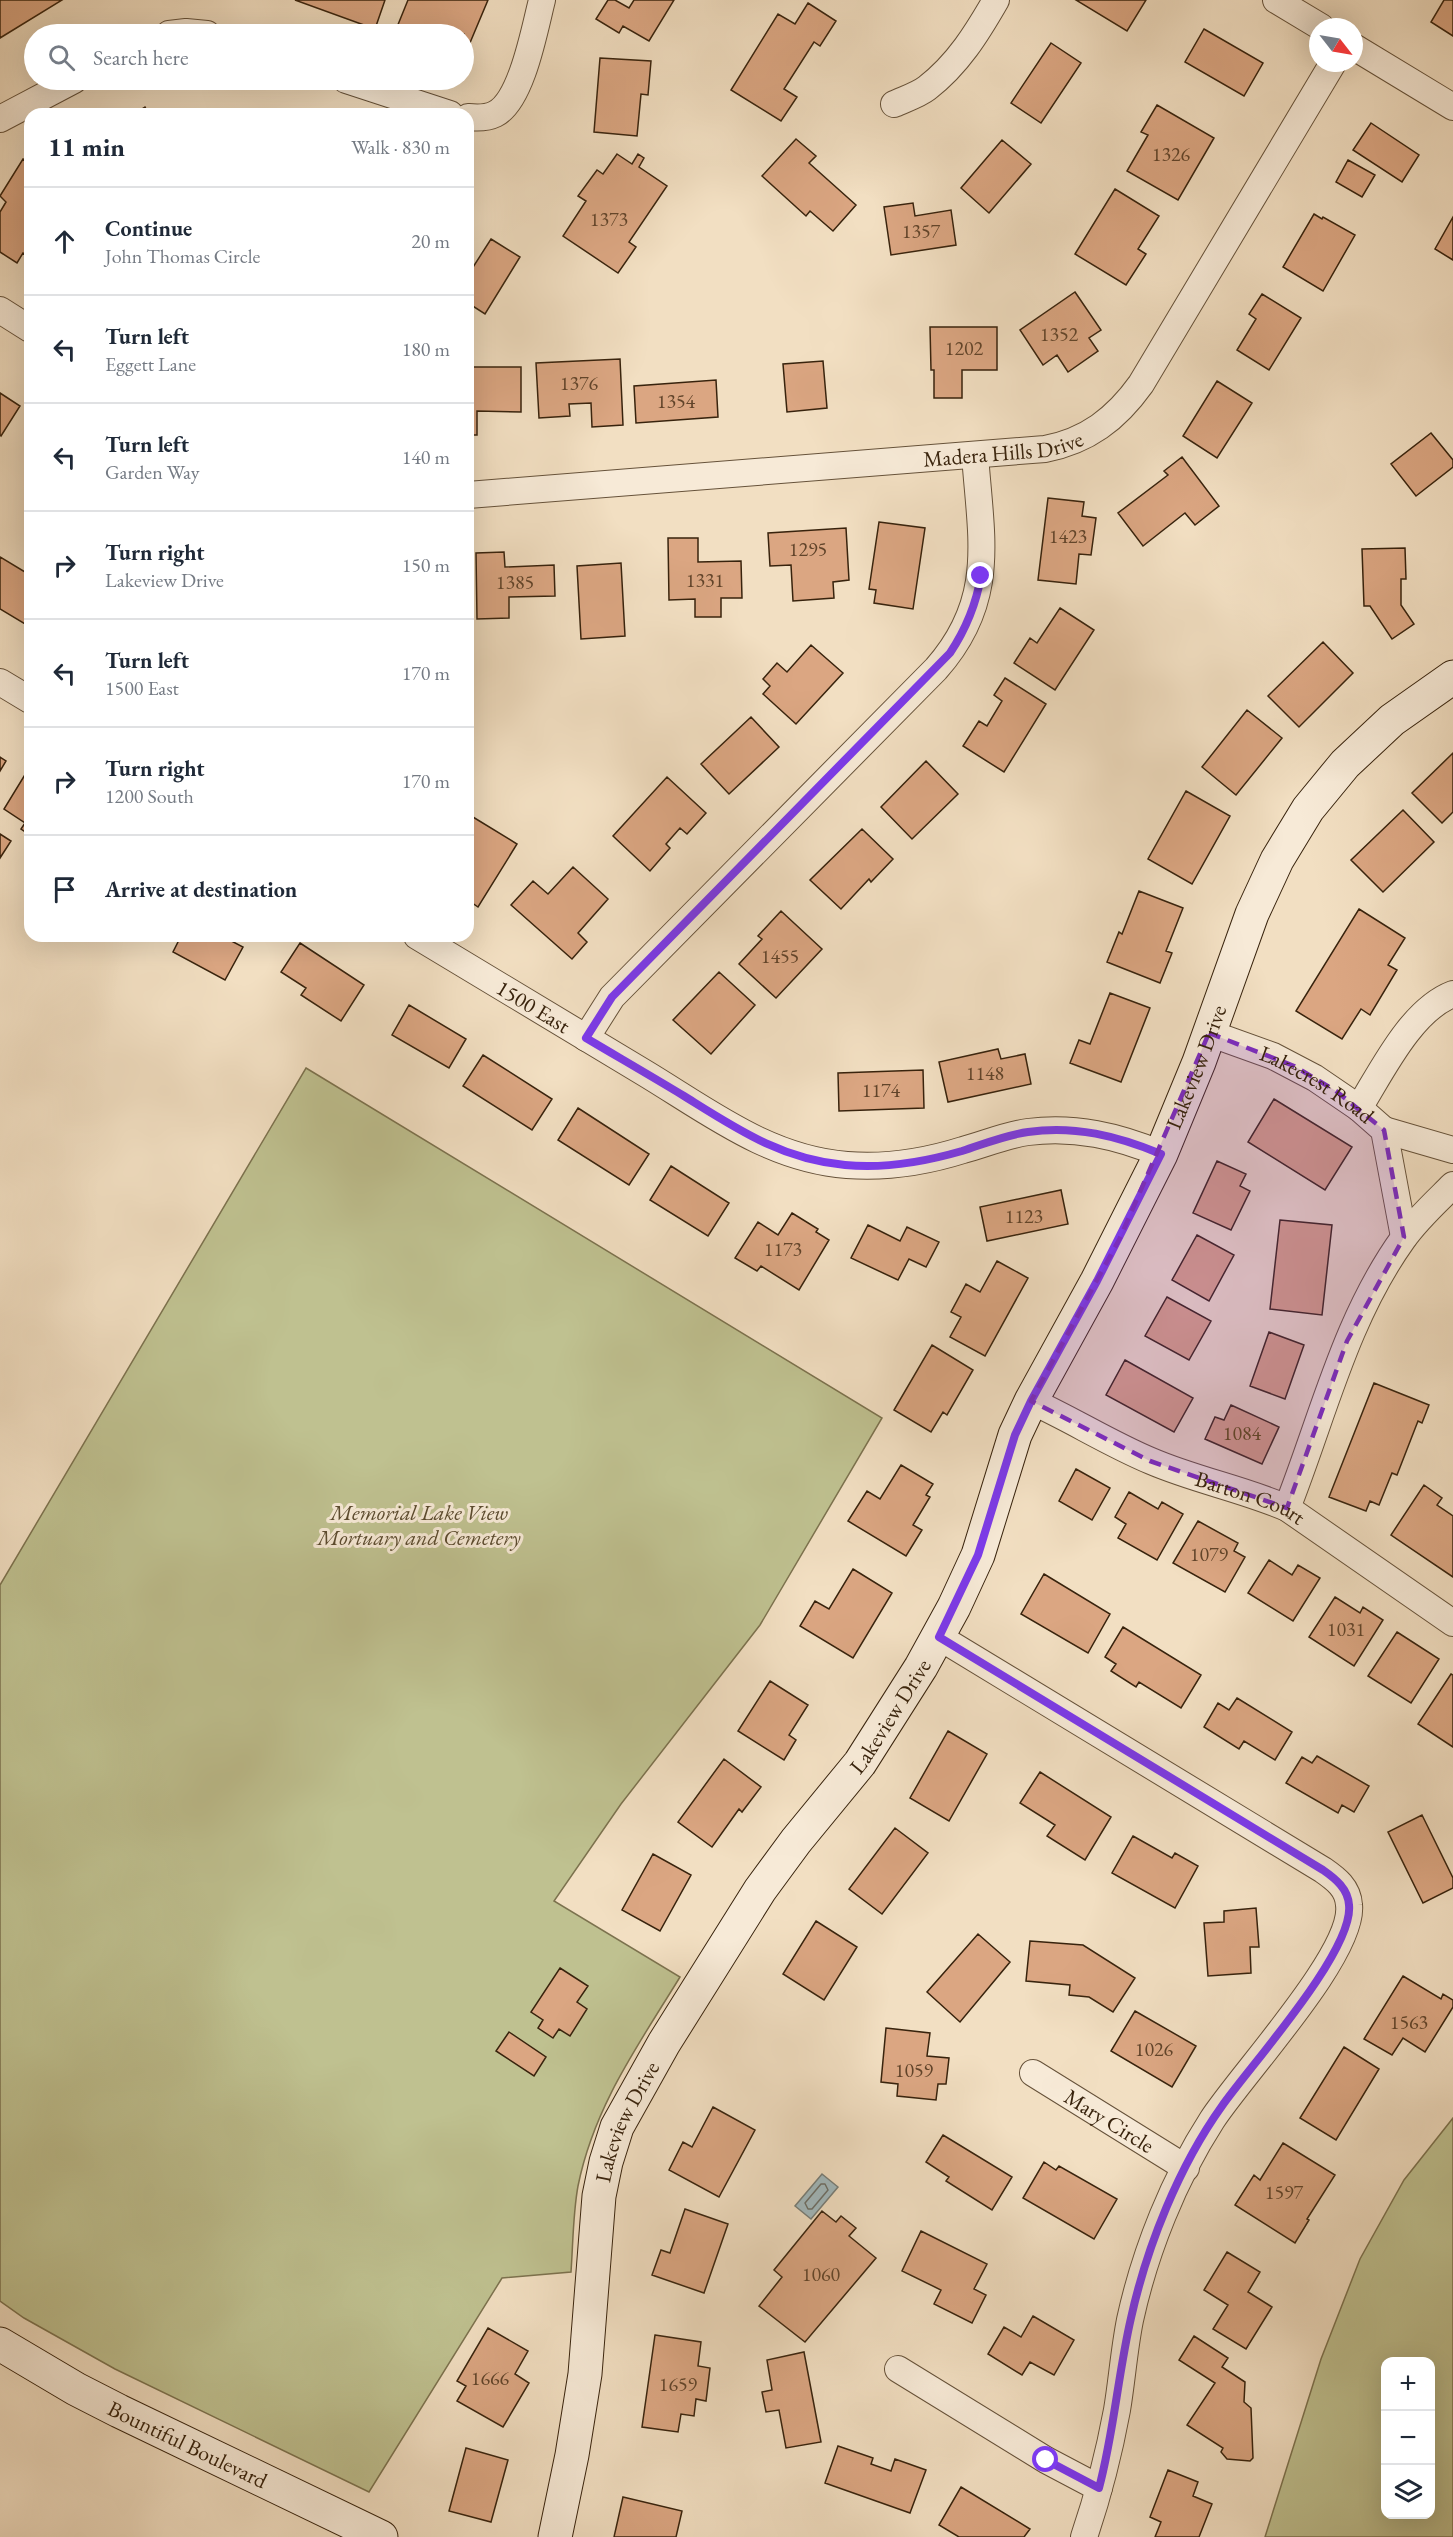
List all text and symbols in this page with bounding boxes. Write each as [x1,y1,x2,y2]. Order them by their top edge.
north arrow [1309,18,1363,72]
search box [24,24,474,90]
icon: search [45,41,78,74]
text: Search here [93,43,188,72]
text: 11 min [48,130,125,164]
text: Walk · 830 m [351,134,450,160]
house number: 1326 [1152,141,1191,167]
house number: 1373 [590,206,628,232]
text: Continue [105,214,192,243]
house number: 1357 [902,218,941,244]
icon: ahead [48,225,81,258]
text: 20 m [411,228,450,254]
text: John Thomas Circle [105,243,260,269]
house number: 1352 [1040,321,1079,347]
text: Turn left [105,322,189,351]
icon: left [48,333,81,366]
house number: 1202 [945,335,984,361]
text: 180 m [402,336,450,362]
text: Eggett Lane [105,351,196,377]
house number: 1376 [560,370,599,396]
house number: 1354 [657,388,696,414]
street label: Madera Hills Drive [922,424,1088,474]
text: Turn left [105,430,189,459]
icon: left [48,441,81,474]
text: 140 m [402,444,450,470]
text: Garden Way [105,459,200,485]
house number: 1423 [1049,523,1087,549]
house number: 1295 [789,536,827,562]
text: Turn right [105,538,204,567]
icon: right [48,549,81,582]
text: 150 m [402,552,450,578]
route end [967,562,993,588]
text: Lakeview Drive [105,567,224,593]
house number: 1331 [686,567,724,593]
house number: 1385 [496,569,534,595]
text: Turn left [105,646,189,675]
icon: left [48,657,81,690]
text: 170 m [402,660,450,686]
text: 1500 East [105,675,179,701]
text: Turn right [105,754,204,783]
icon: right [48,765,81,798]
text: 170 m [402,768,450,794]
text: 1200 South [105,783,194,809]
icon: arrive [48,873,81,906]
text: Arrive at destination [105,875,297,904]
house number: 1455 [761,943,799,969]
street label: 1500 East [491,973,575,1040]
street label: Lakeview Drive [1159,1001,1233,1133]
street label: Lakecrest Road [1256,1039,1381,1130]
house number: 1148 [966,1060,1004,1086]
house number: 1174 [862,1077,901,1103]
house number: 1123 [1005,1203,1043,1229]
house number: 1173 [764,1236,802,1262]
house number: 1084 [1223,1420,1262,1446]
street label: Barton Court [1192,1464,1311,1531]
park label: Memorial Lake View Mortuary and Cemetery [315,1498,521,1552]
house number: 1079 [1190,1541,1229,1567]
house number: 1031 [1327,1616,1365,1642]
street label: Lakeview Drive [843,1653,938,1780]
house number: 1563 [1390,2009,1428,2035]
house number: 1026 [1135,2036,1174,2062]
street label: Lakeview Drive [588,2056,666,2185]
house number: 1059 [895,2057,934,2083]
street label: Mary Circle [1059,2082,1160,2160]
house number: 1597 [1265,2179,1304,2205]
house number: 1060 [802,2261,841,2287]
map controls [1381,2357,1435,2519]
button: + [1381,2357,1435,2411]
house number: 1666 [471,2365,510,2391]
house number: 1659 [659,2371,698,2397]
street label: Bountiful Boulevard [103,2394,273,2496]
button: − [1381,2411,1435,2465]
route start [1032,2446,1058,2472]
button: layers [1381,2465,1435,2519]

